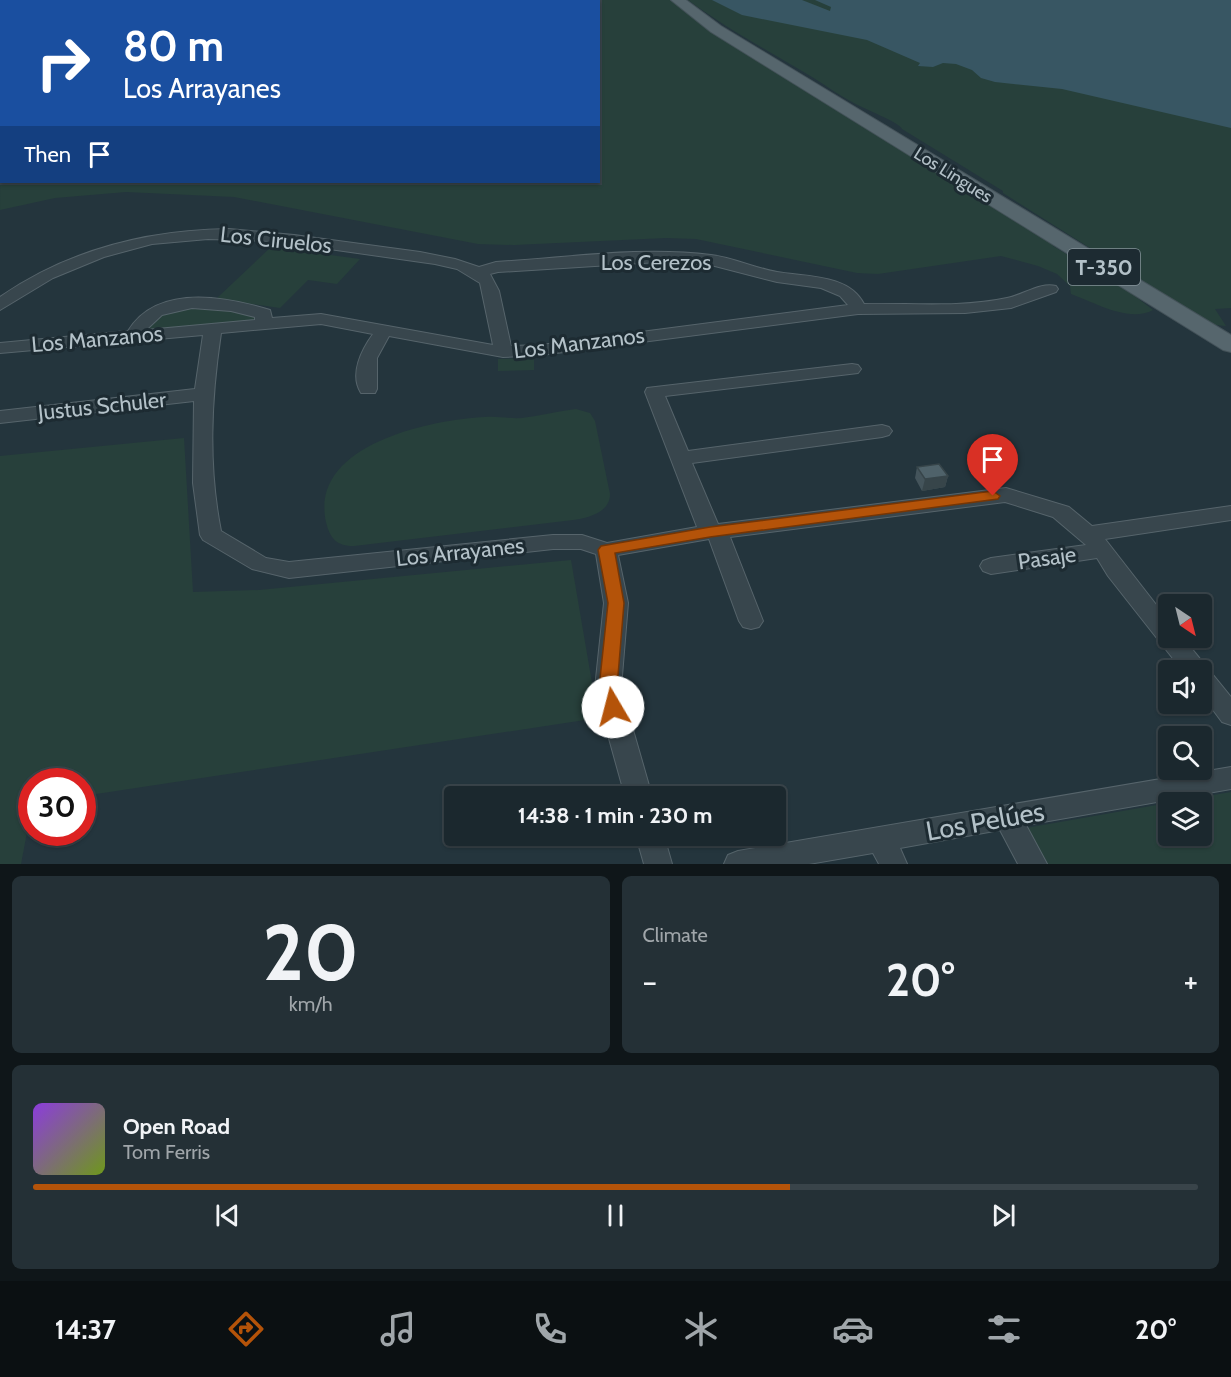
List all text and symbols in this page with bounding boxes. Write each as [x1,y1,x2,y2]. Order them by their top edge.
text: 80 m [123,20,224,72]
icon: right [24,24,102,102]
text: Los Arrayanes [123,72,281,105]
icon: arrive [83,138,116,171]
text: Then [24,141,71,168]
street label: Los Lingues [910,142,996,208]
street label: Los Ciruelos [219,221,333,259]
street label: Los Cerezos [601,249,711,276]
road number: T-350 [1068,249,1140,285]
street label: Los Manzanos [30,320,164,358]
street label: Los Manzanos [512,322,646,364]
street label: Justus Schuler [36,386,167,426]
pin [967,434,1018,496]
icon: arrive [976,443,1009,476]
street label: Los Arrayanes [395,532,525,572]
street label: Pasaje [1016,541,1078,575]
north arrow [1158,594,1212,648]
map controls [1158,594,1212,846]
button: sound [1158,660,1212,714]
position arrow [581,675,645,739]
button: search [1158,726,1212,780]
speed limit sign: 30 [18,768,96,846]
button: layers [1158,792,1212,846]
street label: Los Pelúes [923,794,1047,848]
text: 14:38 · 1 min · 230 m [518,802,712,829]
text: 20 [263,905,359,1000]
text: Climate [643,923,708,947]
text: 20° [886,953,955,1007]
text: − [643,961,657,1001]
text: + [1183,961,1198,1001]
text: km/h [289,992,333,1016]
text: Open Road [123,1113,230,1140]
text: Tom Ferris [123,1140,210,1164]
icon: previous [211,1199,244,1232]
icon: pause [599,1199,632,1232]
icon: next [987,1199,1020,1232]
icon: directions [225,1308,267,1350]
icon: music [377,1308,419,1350]
icon: phone [529,1308,571,1350]
icon: climate [680,1308,722,1350]
icon: car [832,1308,874,1350]
icon: filters [983,1308,1025,1350]
text: 14:37 [55,1313,116,1346]
text: 20° [1135,1313,1176,1346]

